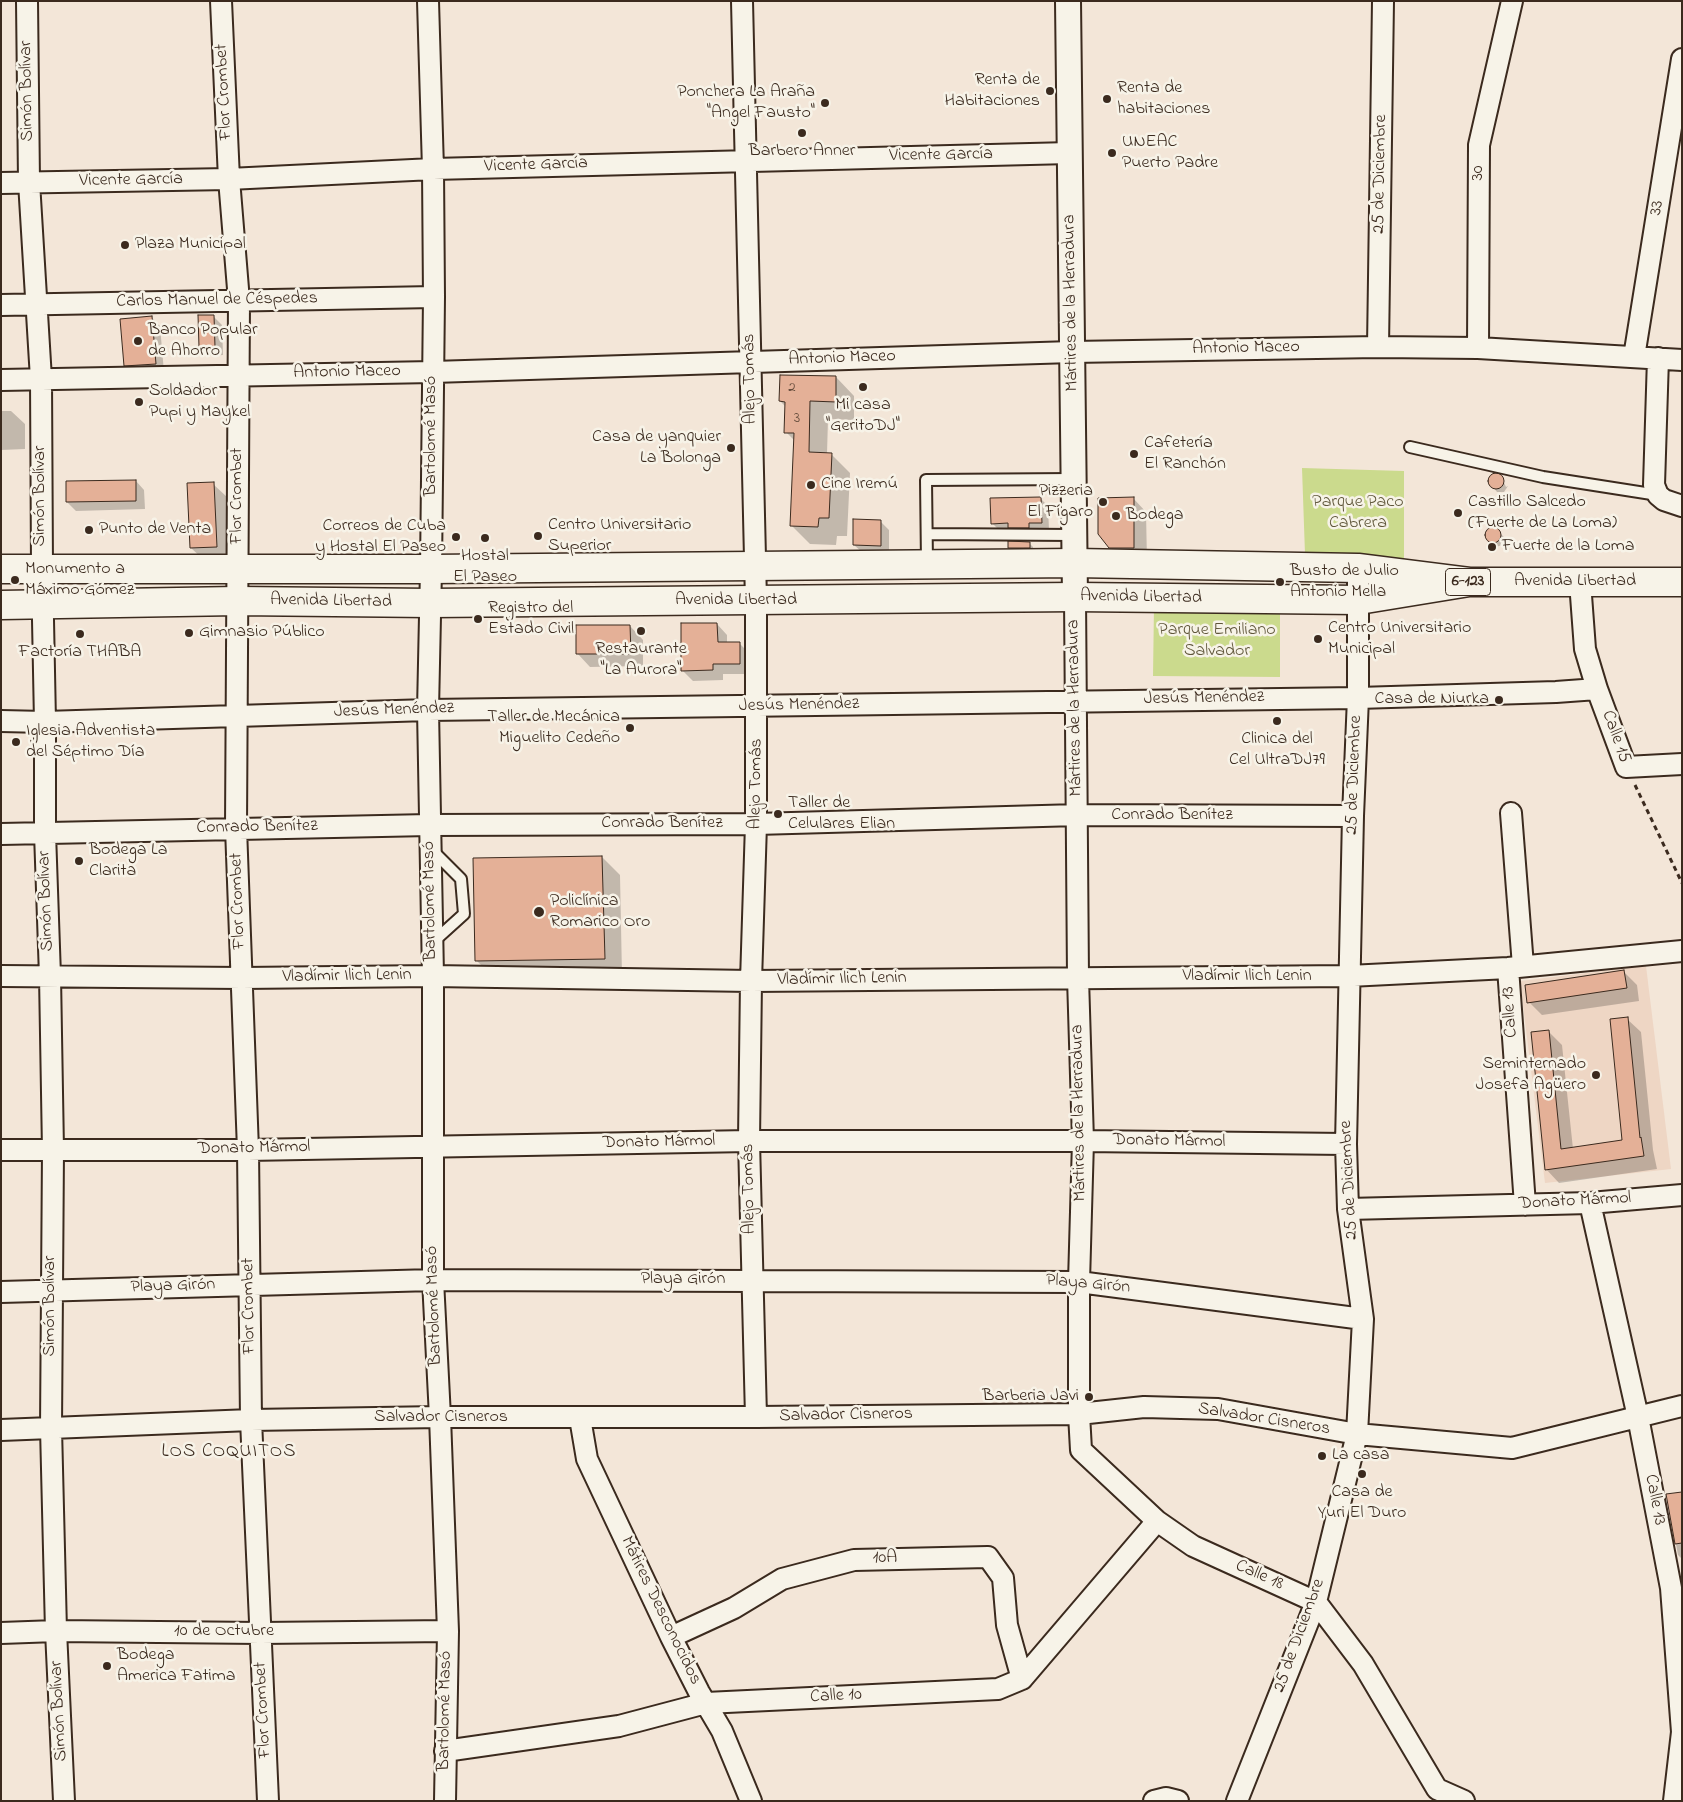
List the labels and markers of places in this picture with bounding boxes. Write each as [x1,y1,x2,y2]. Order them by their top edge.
place label: Renta de Habitaciones [945,70,1040,112]
place label: Renta de habitaciones [1117,78,1210,120]
place label: Ponchera La Araña "Angel Fausto" [677,82,815,125]
marker: Renta de Habitaciones [1044,85,1056,97]
marker: Renta de habitaciones [1101,93,1113,105]
marker: Ponchera La Araña "Angel Fausto" [819,97,831,109]
marker: Barbero Anner [796,127,808,139]
place label: UNEAC Puerto Padre [1122,132,1218,174]
place label: Barbero Anner [749,141,855,163]
marker: UNEAC Puerto Padre [1106,147,1118,159]
place label: Plaza Municipal [135,234,246,256]
marker: Plaza Municipal [119,239,131,251]
place label: Banco Popular de Ahorro [148,320,258,362]
marker: Banco Popular de Ahorro [132,335,144,347]
place label: Soldador Pupi y Maykel [149,381,250,424]
marker: Mi casa "GeritoDJ" [857,381,869,393]
place label: Mi casa "GeritoDJ" [826,395,900,438]
marker: Soldador Pupi y Maykel [133,396,145,408]
place label: Casa de yanquier La Bolonga [592,427,721,469]
place label: Cafetería El Ranchón [1144,433,1226,476]
marker: Casa de yanquier La Bolonga [725,442,737,454]
marker: Cafetería El Ranchón [1128,448,1140,460]
place label: Cine Iremú [821,474,898,496]
marker: Cine Iremú [805,479,817,491]
place label: Pizzeria El Fígaro [1027,481,1093,524]
place label: Castillo Salcedo (Fuerte de La Loma) [1468,492,1617,534]
marker: Pizzeria El Fígaro [1097,496,1109,508]
place label: Bodega [1126,505,1183,527]
marker: Castillo Salcedo (Fuerte de La Loma) [1452,507,1464,519]
marker: Bodega [1110,510,1122,522]
place label: Centro Universitario Superior [548,515,691,558]
place label: Correos de Cuba y Hostal El Paseo [315,516,446,558]
place label: Punto de Venta [99,519,211,541]
marker: Punto de Venta [83,524,95,536]
marker: Centro Universitario Superior [532,530,544,542]
marker: Correos de Cuba y Hostal El Paseo [450,531,462,543]
marker: Hostal El Paseo [479,532,491,544]
place label: Fuerte de la Loma [1502,536,1635,558]
marker: Fuerte de la Loma [1486,541,1498,553]
place label: Hostal El Paseo [453,546,517,588]
place label: Monumento a Máximo Gómez [25,559,134,602]
place label: Busto de Julio Antonio Mella [1290,561,1399,604]
marker: Monumento a Máximo Gómez [9,574,21,586]
marker: Busto de Julio Antonio Mella [1274,576,1286,588]
place label: Registro del Estado Civil [488,598,574,640]
marker: Registro del Estado Civil [472,613,484,625]
place label: Centro Universitario Municipal [1328,618,1471,660]
place label: Gimnasio Público [199,622,325,644]
marker: Restaurante "La Aurora" [635,625,647,637]
marker: Gimnasio Público [183,627,195,639]
marker: Factoría THABA [74,628,86,640]
marker: Centro Universitario Municipal [1312,633,1324,645]
place label: Restaurante "La Aurora" [595,639,687,682]
place label: Factoría THABA [19,642,141,664]
place label: Casa de Niurka [1375,689,1489,711]
marker: Casa de Niurka [1493,694,1505,706]
place label: Taller de Mecánica Miguelito Cedeño [487,707,620,750]
marker: Clinica del Cel UltraDJ79 [1271,715,1283,727]
place label: Iglesia Adventista del Séptimo Día [26,721,155,764]
marker: Taller de Mecánica Miguelito Cedeño [624,722,636,734]
place label: Clinica del Cel UltraDJ79 [1229,729,1325,772]
marker: Iglesia Adventista del Séptimo Día [10,736,22,748]
place label: Taller de Celulares Elian [788,793,895,836]
marker: Taller de Celulares Elian [772,808,784,820]
place label: Bodega La Clarita [89,840,167,882]
marker: Bodega La Clarita [73,855,85,867]
place label: Policlínica Romarico Oro [550,891,650,934]
marker: Policlínica Romarico Oro [532,905,546,919]
place label: Seminternado Josefa Agüero [1476,1054,1586,1096]
marker: Seminternado Josefa Agüero [1590,1069,1602,1081]
place label: Barberia Javi [982,1386,1079,1408]
marker: Barberia Javi [1083,1391,1095,1403]
place label: La casa [1332,1445,1389,1467]
marker: La casa [1316,1450,1328,1462]
marker: Casa de Yuri El Duro [1356,1468,1368,1480]
place label: Casa de Yuri El Duro [1318,1482,1406,1525]
place label: Bodega America Fatima [117,1645,236,1688]
marker: Bodega America Fatima [101,1660,113,1672]

